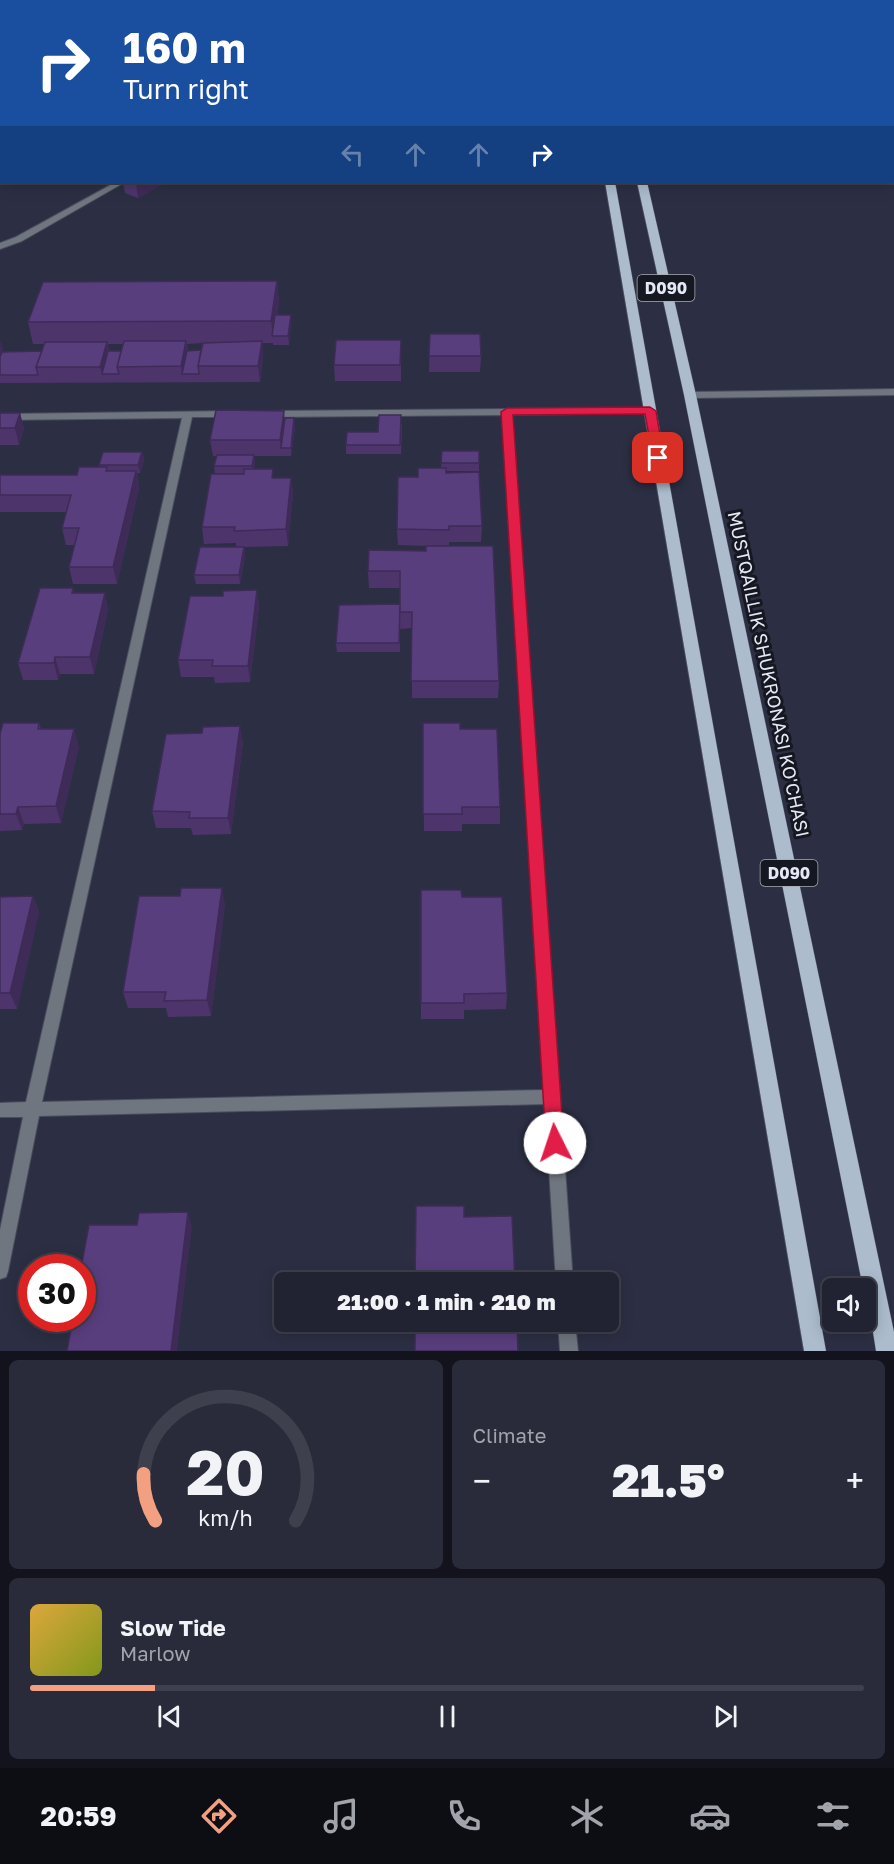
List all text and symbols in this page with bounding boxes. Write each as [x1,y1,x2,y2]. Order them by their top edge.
text: 160 m [123,22,246,72]
icon: right [24,24,102,102]
text: Turn right [123,73,249,105]
icon: left [336,138,369,171]
icon: ahead [399,138,432,171]
icon: ahead [462,138,495,171]
icon: right [525,138,558,171]
road number: D090 [638,275,694,301]
pin [632,432,683,483]
icon: arrive [641,441,674,474]
street label: MUSTQAILLIK SHUKRONASI KO'CHASI [724,509,814,839]
road number: D090 [760,860,818,886]
position arrow [523,1111,587,1175]
speed limit sign: 30 [18,1254,96,1332]
map controls [822,1278,876,1332]
button: sound [822,1278,876,1332]
text: 21:00 · 1 min · 210 m [337,1288,556,1315]
text: Climate [473,1423,546,1447]
text: 20 [186,1434,265,1509]
text: 21.5° [612,1453,724,1507]
text: − [473,1461,491,1500]
text: + [846,1461,864,1500]
text: km/h [198,1506,253,1532]
text: Slow Tide [120,1614,226,1641]
text: Marlow [120,1641,191,1665]
icon: previous [153,1700,186,1733]
icon: pause [431,1700,464,1733]
icon: next [709,1700,742,1733]
icon: directions [198,1795,240,1837]
icon: music [320,1795,362,1837]
icon: phone [443,1795,485,1837]
icon: climate [566,1795,608,1837]
icon: car [689,1795,731,1837]
icon: filters [812,1795,854,1837]
text: 20:59 [40,1800,117,1832]

